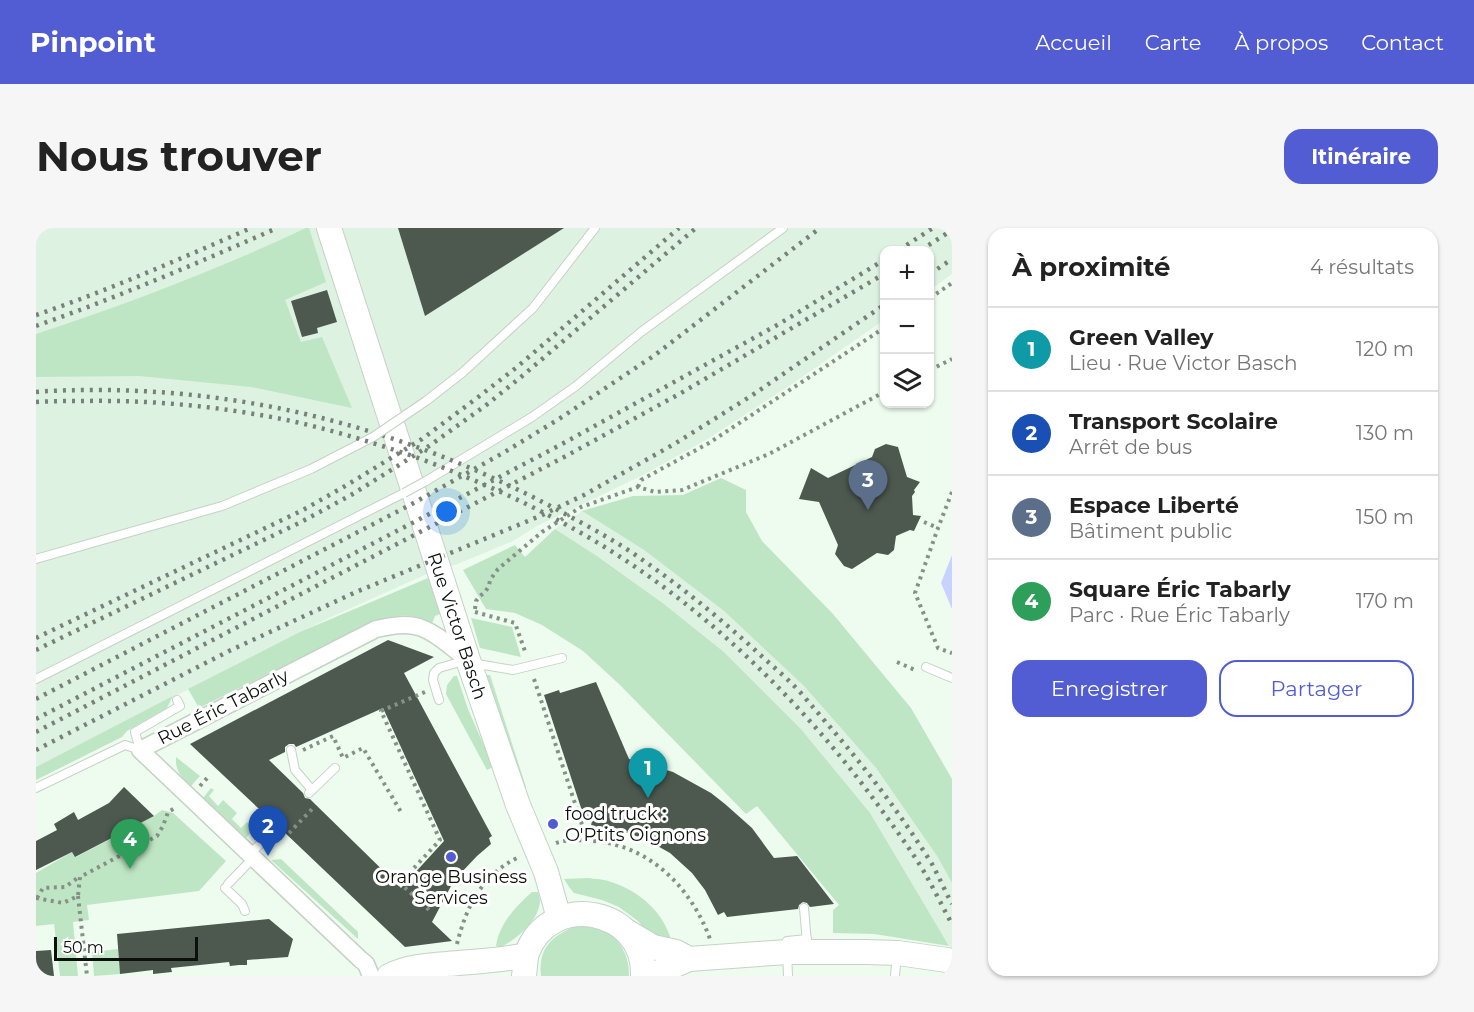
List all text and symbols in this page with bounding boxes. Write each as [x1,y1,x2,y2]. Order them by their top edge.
text: Pinpoint [30,25,156,59]
text: Accueil [1035,30,1112,55]
text: Carte [1145,30,1201,55]
text: À propos [1234,30,1328,55]
text: Contact [1361,30,1444,55]
button: Itinéraire [1284,129,1438,184]
text: Nous trouver [36,130,322,182]
map controls [880,246,934,408]
button: + [880,246,934,300]
text: À proximité [1012,251,1171,283]
text: 4 résultats [1310,255,1414,279]
button: − [880,300,934,354]
text: Green Valley [1069,324,1214,351]
text: 1 [1028,337,1035,361]
text: 120 m [1356,337,1414,361]
text: Lieu · Rue Victor Basch [1069,351,1298,375]
button: layers [880,354,934,408]
text: Transport Scolaire [1069,408,1278,435]
text: 2 [1026,421,1037,445]
text: 130 m [1356,421,1414,445]
text: Arrêt de bus [1069,435,1192,459]
pin: 3 [848,460,888,510]
text: Espace Liberté [1069,492,1239,519]
your location [432,497,461,526]
text: 3 [1026,505,1037,529]
text: 150 m [1356,505,1414,529]
text: Bâtiment public [1069,519,1232,543]
street label: Rue Victor Basch [423,550,491,702]
text: Square Éric Tabarly [1069,576,1291,603]
text: 4 [1025,589,1038,613]
text: 170 m [1356,589,1414,613]
text: Parc · Rue Éric Tabarly [1069,603,1290,627]
button: Enregistrer [1012,660,1207,717]
button: Partager [1219,660,1414,717]
street label: Rue Éric Tabarly [154,664,292,750]
pin: 1 [628,748,668,798]
place label: food truck : O'Ptits Oignons [565,803,706,846]
pin: 2 [248,806,288,856]
marker: food truck : O'Ptits Oignons [546,817,560,831]
pin: 4 [110,820,149,869]
marker: Orange Business Services [444,850,458,864]
place label: Orange Business Services [375,866,527,909]
scale bar [54,934,198,962]
text: 50 m [63,938,104,957]

